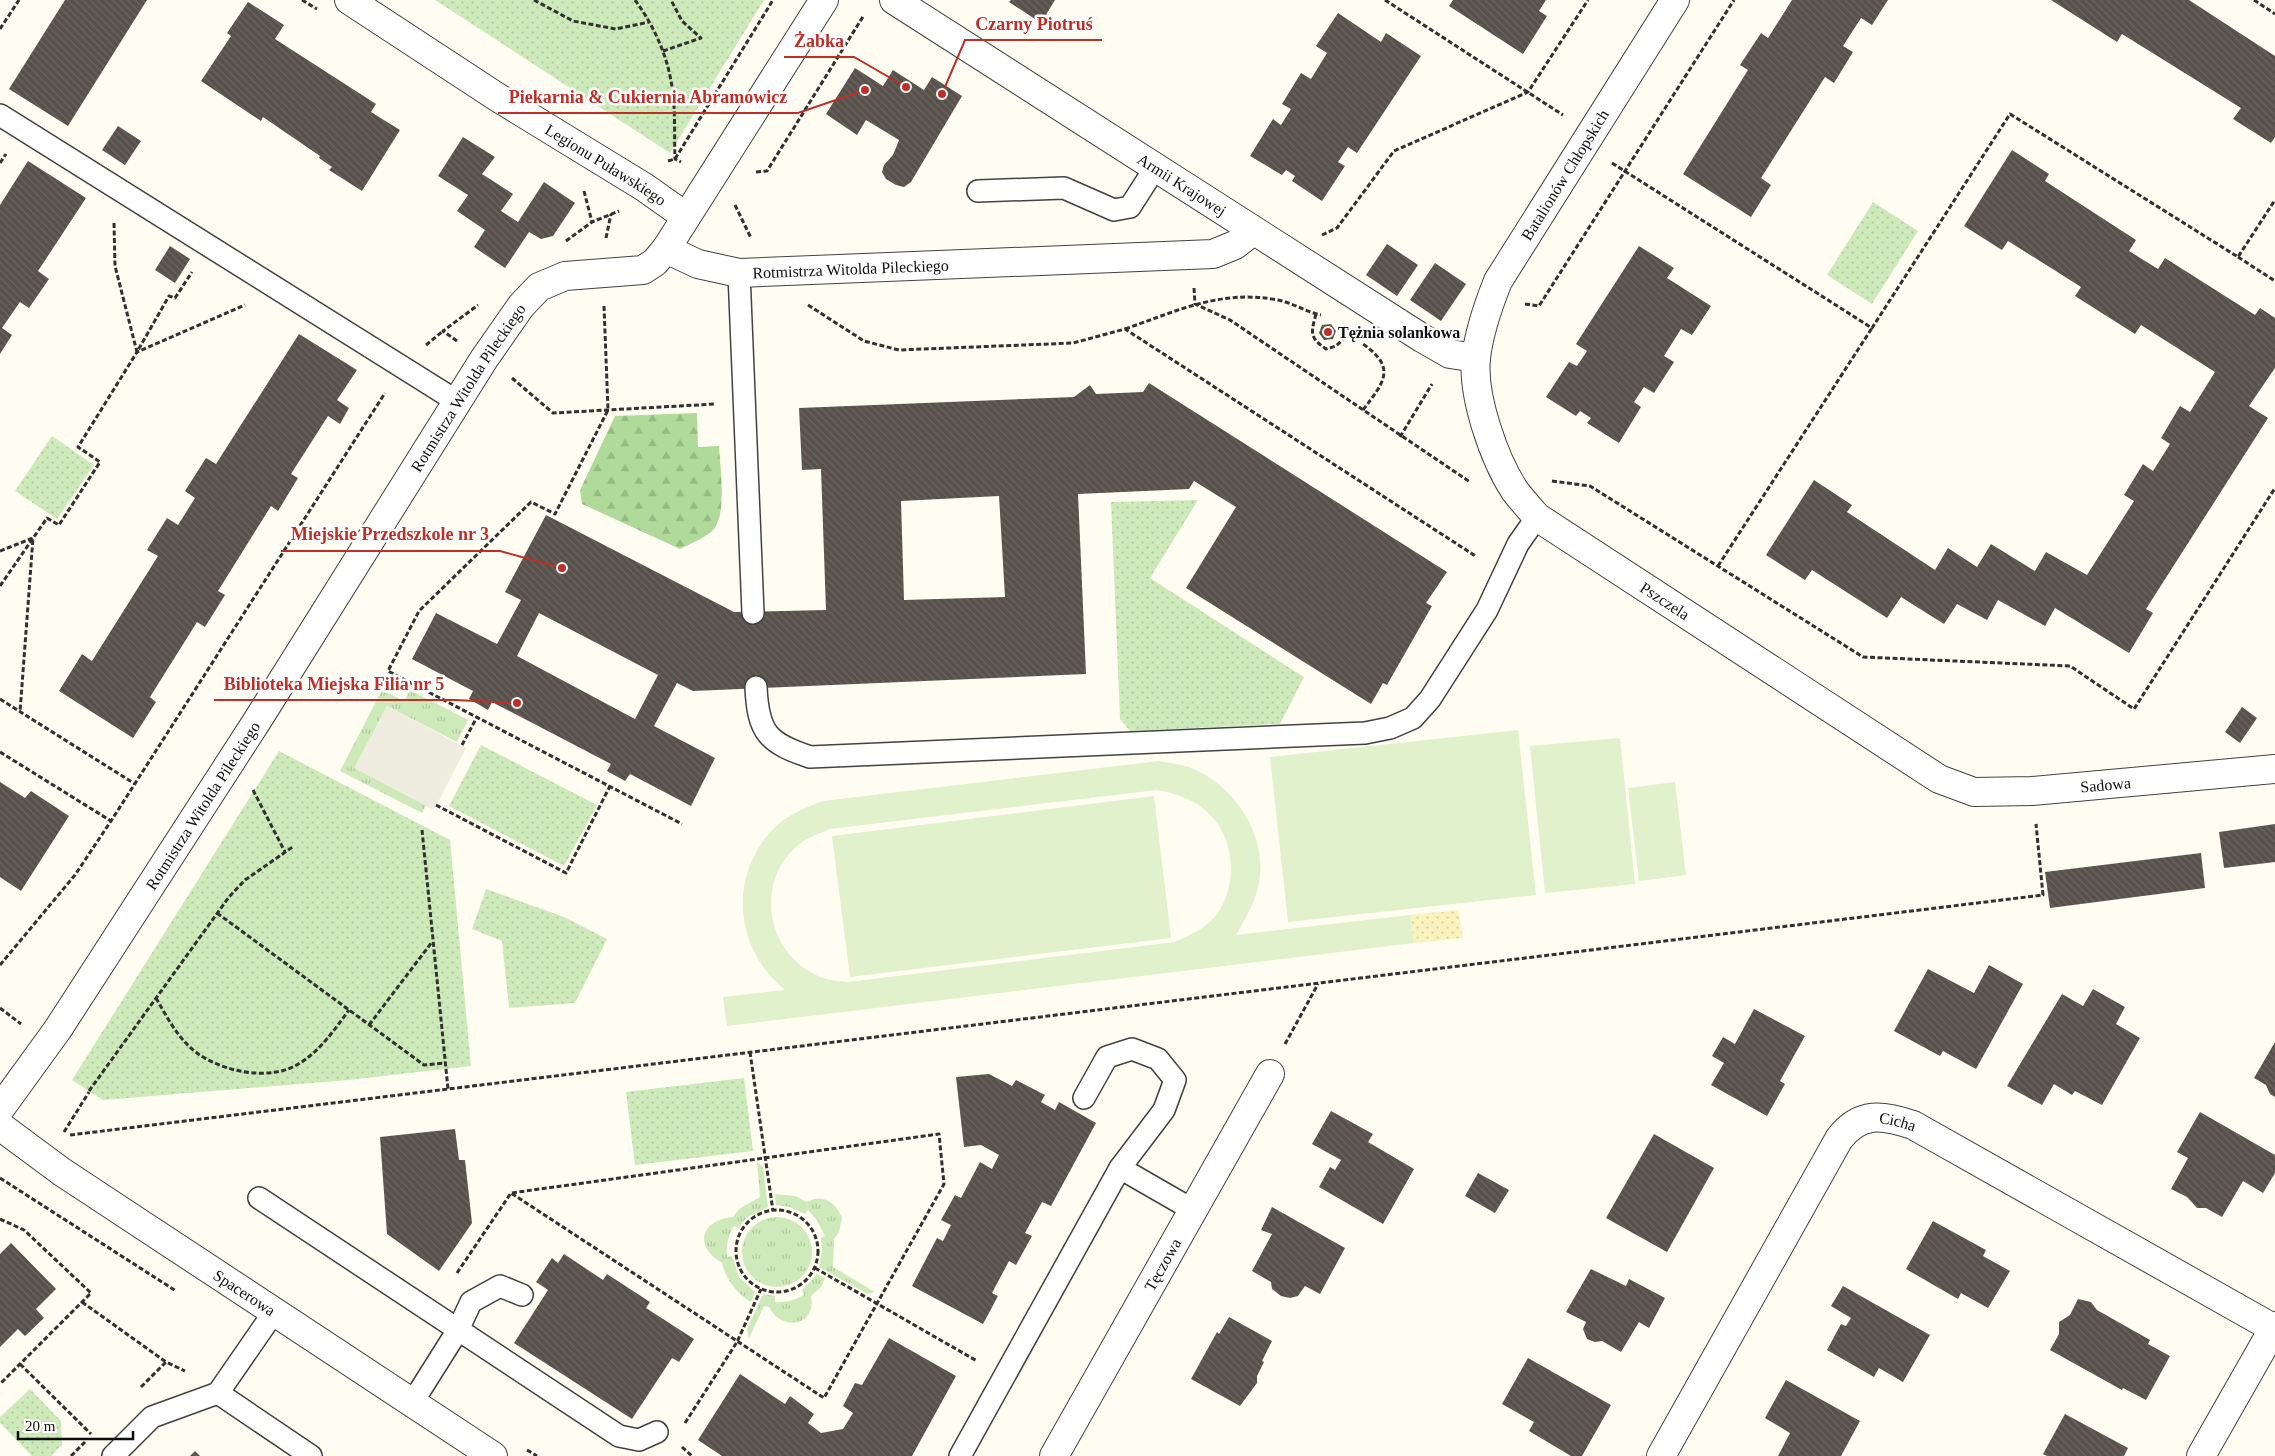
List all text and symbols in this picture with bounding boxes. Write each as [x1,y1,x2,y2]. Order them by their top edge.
callout: Czarny Piotruś [965,7,1102,40]
text: Czarny Piotruś [975,14,1093,34]
callout: Żabka [784,24,854,57]
text: Żabka [794,31,844,51]
callout: Piekarnia & Cukiernia Abramowicz [498,80,798,113]
text: Piekarnia & Cukiernia Abramowicz [509,87,787,107]
street label: Batalionów Chłopskich [1518,107,1613,244]
street label: Legionu Puławskiego [542,120,670,209]
street label: Armii Krajowej [1135,150,1230,220]
street label: Rotmistrza Witolda Pileckiego [752,256,949,281]
street label: Rotmistrza Witolda Pileckiego [407,300,528,475]
place label: Tężnia solankowa [1338,324,1460,342]
marker: Tężnia solankowa [1322,326,1334,338]
callout: Miejskie Przedszkole nr 3 [281,518,500,551]
text: Miejskie Przedszkole nr 3 [291,524,489,544]
street label: Pszczela [1637,578,1693,623]
callout: Biblioteka Miejska Filia nr 5 [214,667,455,700]
text: Biblioteka Miejska Filia nr 5 [224,674,444,694]
street label: Rotmistrza Witolda Pileckiego [142,718,263,893]
street label: Sadowa [2080,774,2132,795]
street label: Cicha [1878,1109,1918,1134]
street label: Tęczowa [1141,1235,1184,1294]
street label: Spacerowa [211,1266,279,1319]
scale bar [18,1408,132,1440]
text: 20 m [25,1418,56,1434]

